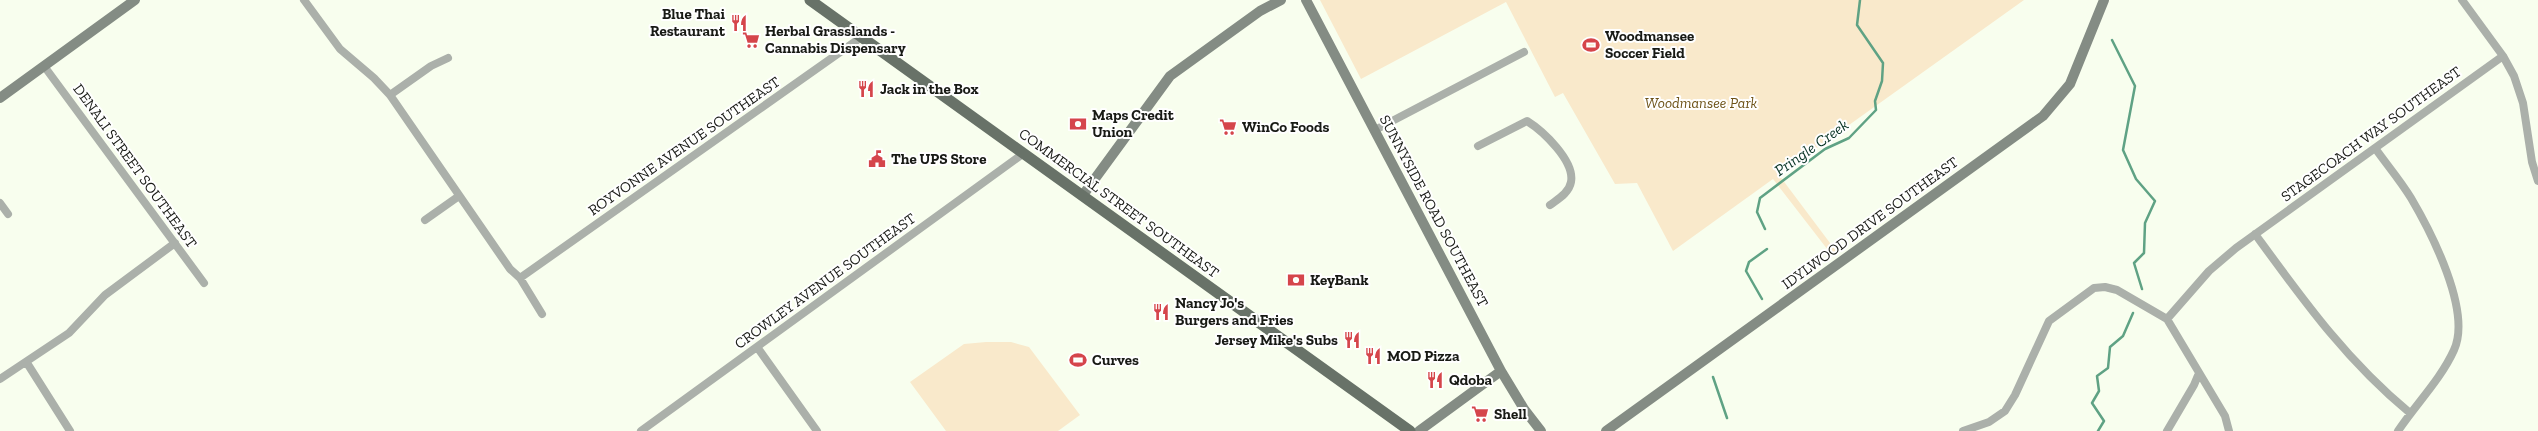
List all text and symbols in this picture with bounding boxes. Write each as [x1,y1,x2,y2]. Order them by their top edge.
place label: Blue Thai Restaurant [650,5,726,40]
restaurant icon: Blue Thai Restaurant [729,13,749,33]
place label: Herbal Grasslands - Cannabis Dispensary [765,22,906,57]
place label: Woodmansee Soccer Field [1605,27,1694,62]
supermarket icon: Herbal Grasslands - Cannabis Dispensary [741,30,761,50]
sports icon: Woodmansee Soccer Field [1581,35,1601,55]
street label: STAGECOACH WAY SOUTHEAST [2277,63,2465,205]
street label: ROYVONNE AVENUE SOUTHEAST [585,73,783,219]
restaurant icon: Jack in the Box [856,79,876,99]
street label: DENALI STREET SOUTHEAST [69,80,201,252]
place label: Jack in the Box [880,80,979,98]
park label: Woodmansee Park [1645,94,1758,112]
place label: Maps Credit Union [1092,106,1175,141]
street label: SUNNYSIDE ROAD SOUTHEAST [1376,112,1492,310]
bank icon: Maps Credit Union [1068,114,1088,134]
water label: Pringle Creek [1771,115,1852,180]
supermarket icon: WinCo Foods [1218,117,1238,137]
place label: WinCo Foods [1242,118,1329,136]
street label: COMMERCIAL STREET SOUTHEAST [1015,124,1223,282]
public building icon: The UPS Store [867,149,887,169]
place label: The UPS Store [891,150,986,168]
street label: IDYLWOOD DRIVE SOUTHEAST [1778,153,1962,293]
street label: CROWLEY AVENUE SOUTHEAST [731,209,919,353]
bank icon: KeyBank [1286,270,1306,290]
place label: KeyBank [1310,271,1369,289]
place label: Nancy Jo's Burgers and Fries [1175,294,1293,329]
restaurant icon: Nancy Jo's Burgers and Fries [1151,302,1171,322]
restaurant icon: Jersey Mike's Subs [1342,330,1362,350]
place label: Jersey Mike's Subs [1215,331,1338,349]
restaurant icon: MOD Pizza [1363,346,1383,366]
place label: MOD Pizza [1387,347,1460,365]
sports icon: Curves [1068,350,1088,370]
place label: Curves [1092,351,1139,369]
restaurant icon: Qdoba [1425,370,1445,390]
place label: Qdoba [1449,371,1492,389]
supermarket icon: Shell [1470,404,1490,424]
place label: Shell [1494,405,1527,423]

